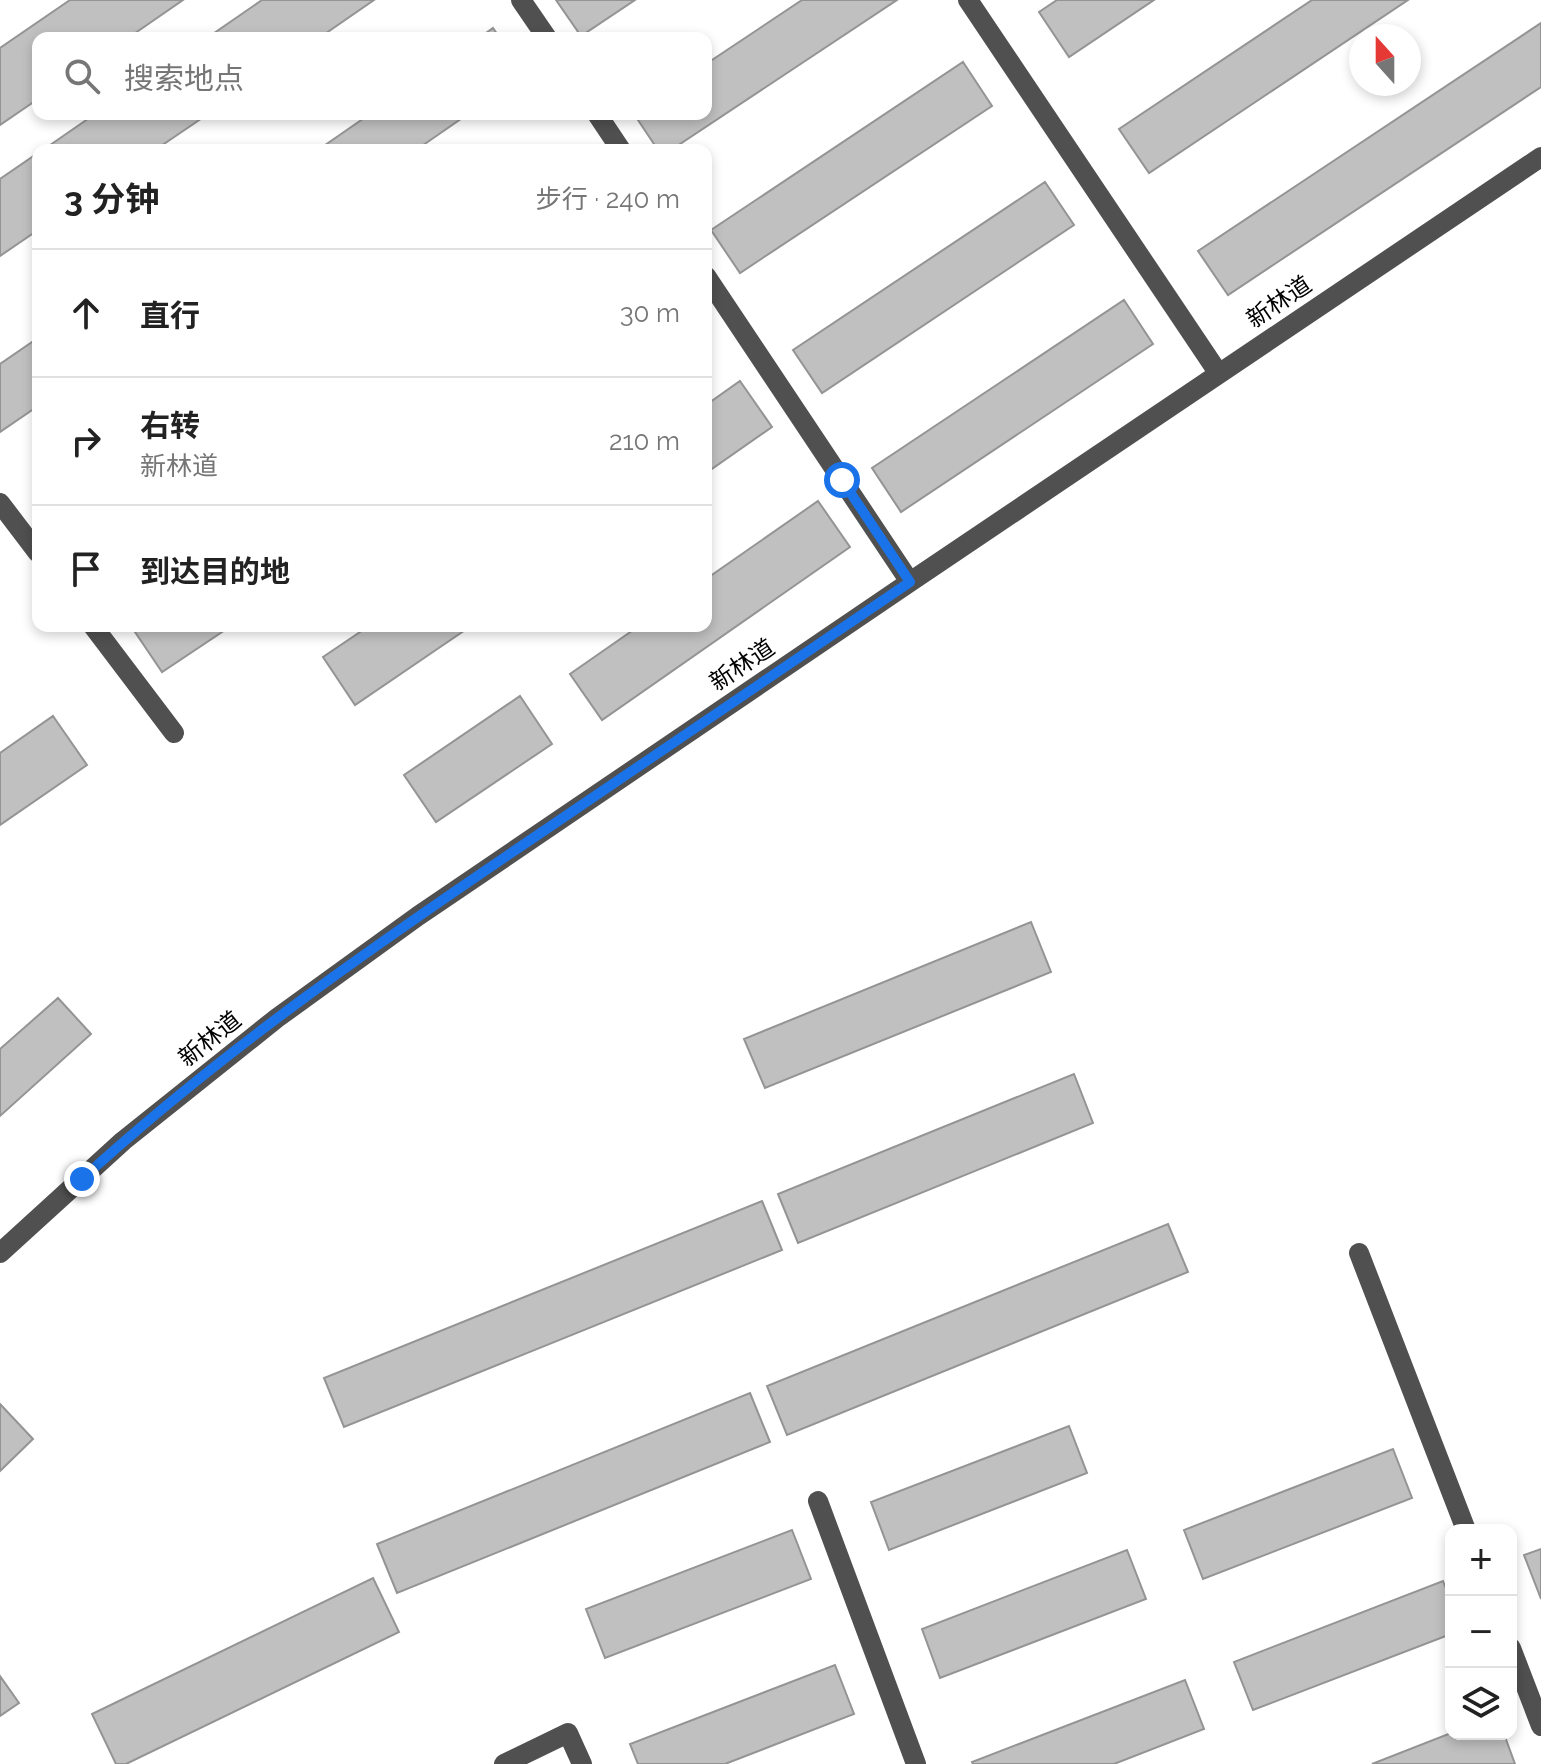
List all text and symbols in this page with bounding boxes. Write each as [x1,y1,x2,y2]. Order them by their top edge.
north arrow [1349,24,1421,96]
search box [32,32,712,120]
icon: search [60,54,104,98]
text: 搜索地点 [124,61,244,96]
text: 3 分钟 [64,179,159,219]
text: 步行 · 240 m [536,184,680,214]
street label: 新林道 [1241,269,1317,334]
icon: ahead [64,291,108,335]
text: 直行 [140,298,200,333]
text: 30 m [620,298,680,328]
text: 右转 [140,408,200,443]
icon: right [64,419,108,463]
text: 210 m [609,426,680,456]
text: 新林道 [140,451,218,481]
route start [824,462,860,498]
icon: arrive [64,547,108,591]
text: 到达目的地 [140,554,290,589]
street label: 新林道 [704,632,780,697]
street label: 新林道 [173,1005,247,1073]
route end [64,1161,100,1197]
map controls [1445,1524,1517,1740]
button: + [1445,1524,1517,1596]
button: − [1445,1596,1517,1668]
button: layers [1445,1668,1517,1740]

